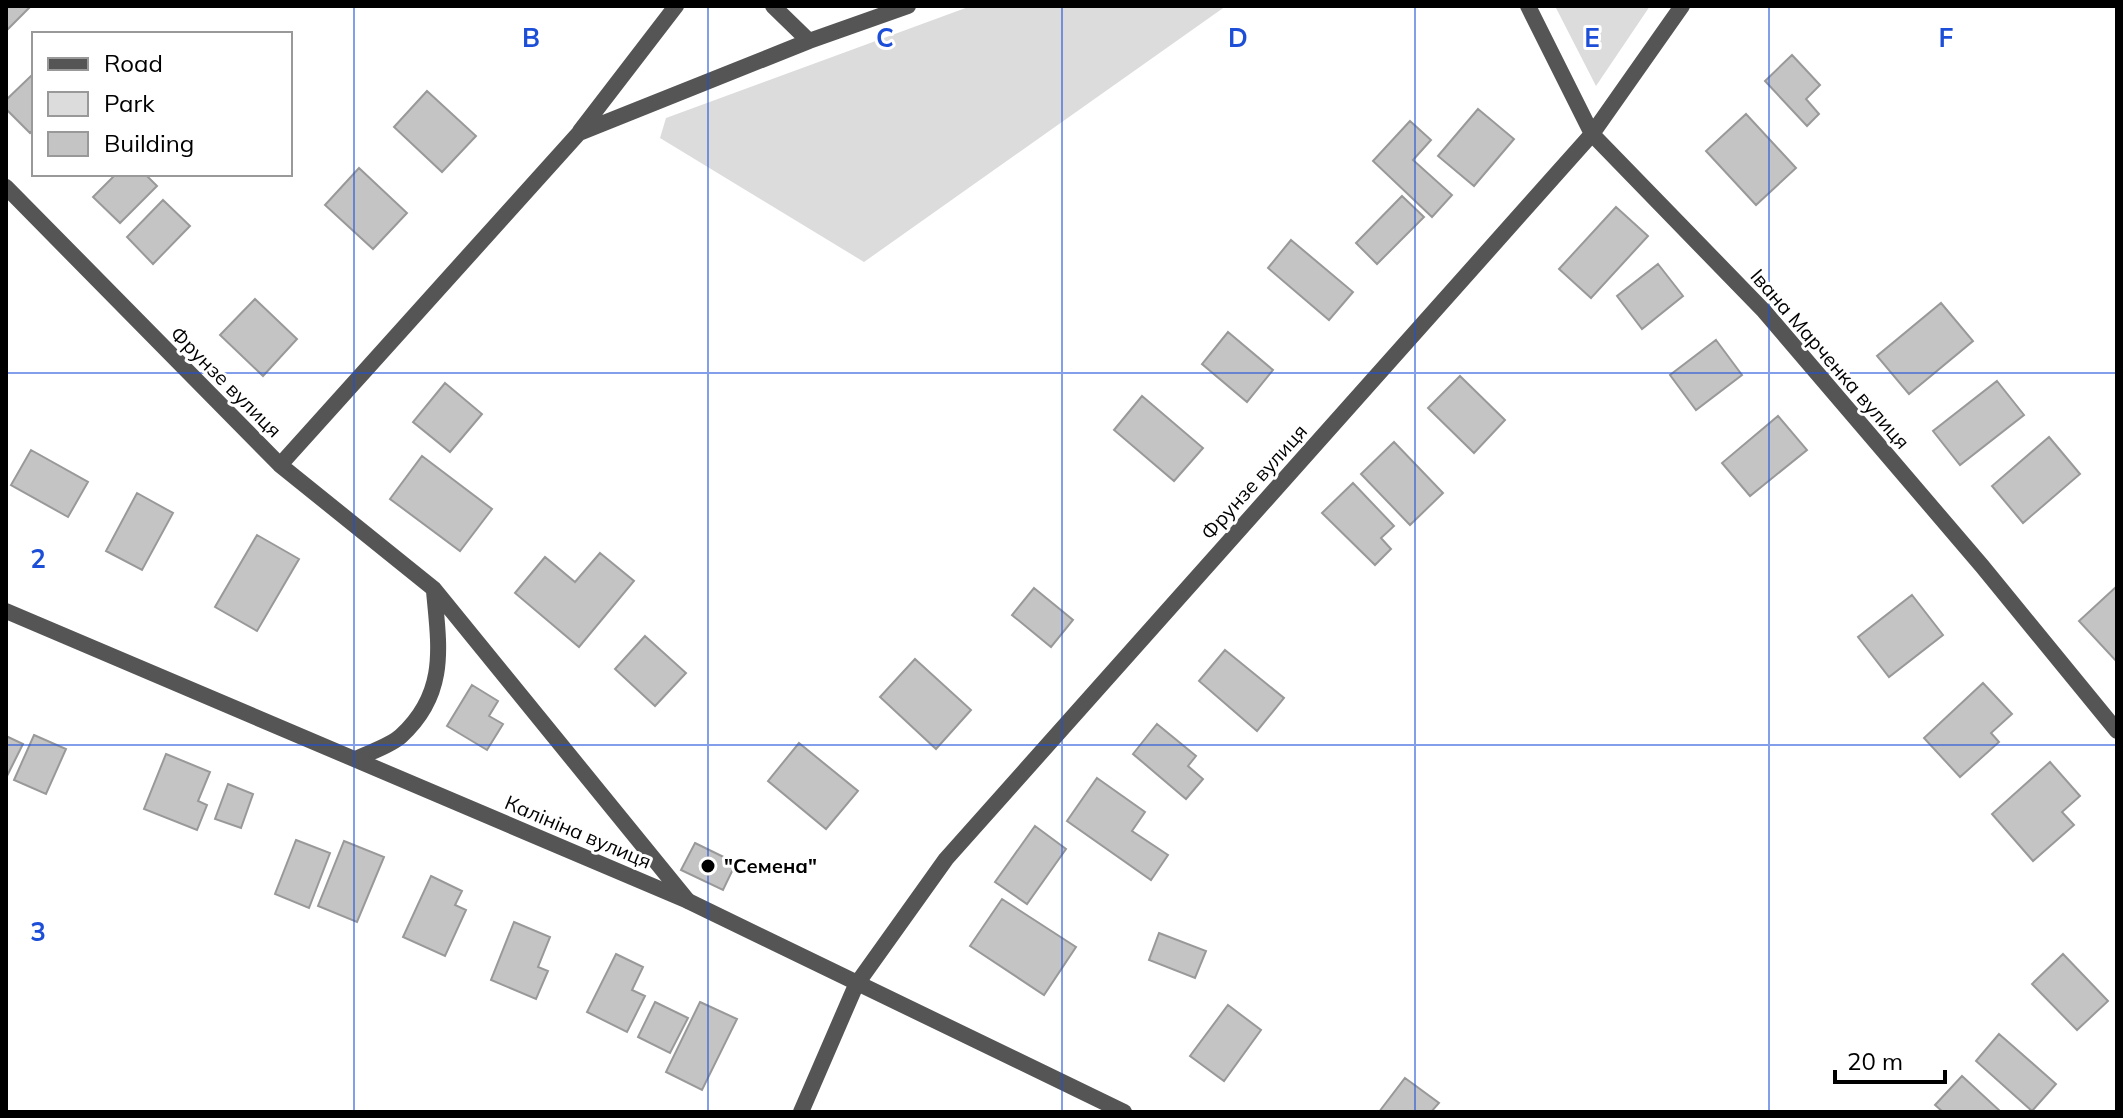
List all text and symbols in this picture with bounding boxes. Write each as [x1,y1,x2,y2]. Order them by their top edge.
text: B [522,21,540,54]
text: C [876,21,894,54]
text: D [1228,21,1248,54]
text: E [1584,21,1600,54]
text: F [1939,21,1954,54]
legend [32,32,292,176]
text: Road [104,48,163,78]
text: Park [104,88,155,118]
text: Building [104,128,194,158]
street label: Івана Марченка вулиця [1745,264,1915,454]
street label: Фрунзе вулиця [166,321,287,442]
street label: Фрунзе вулиця [1195,419,1312,545]
text: 2 [30,542,46,575]
street label: Калініна вулиця [501,789,655,874]
place label: "Семена" [724,853,817,878]
marker: "Семена" [699,857,717,875]
text: 3 [30,915,46,948]
scale bar [1835,1034,1945,1084]
text: 20 m [1847,1046,1903,1076]

